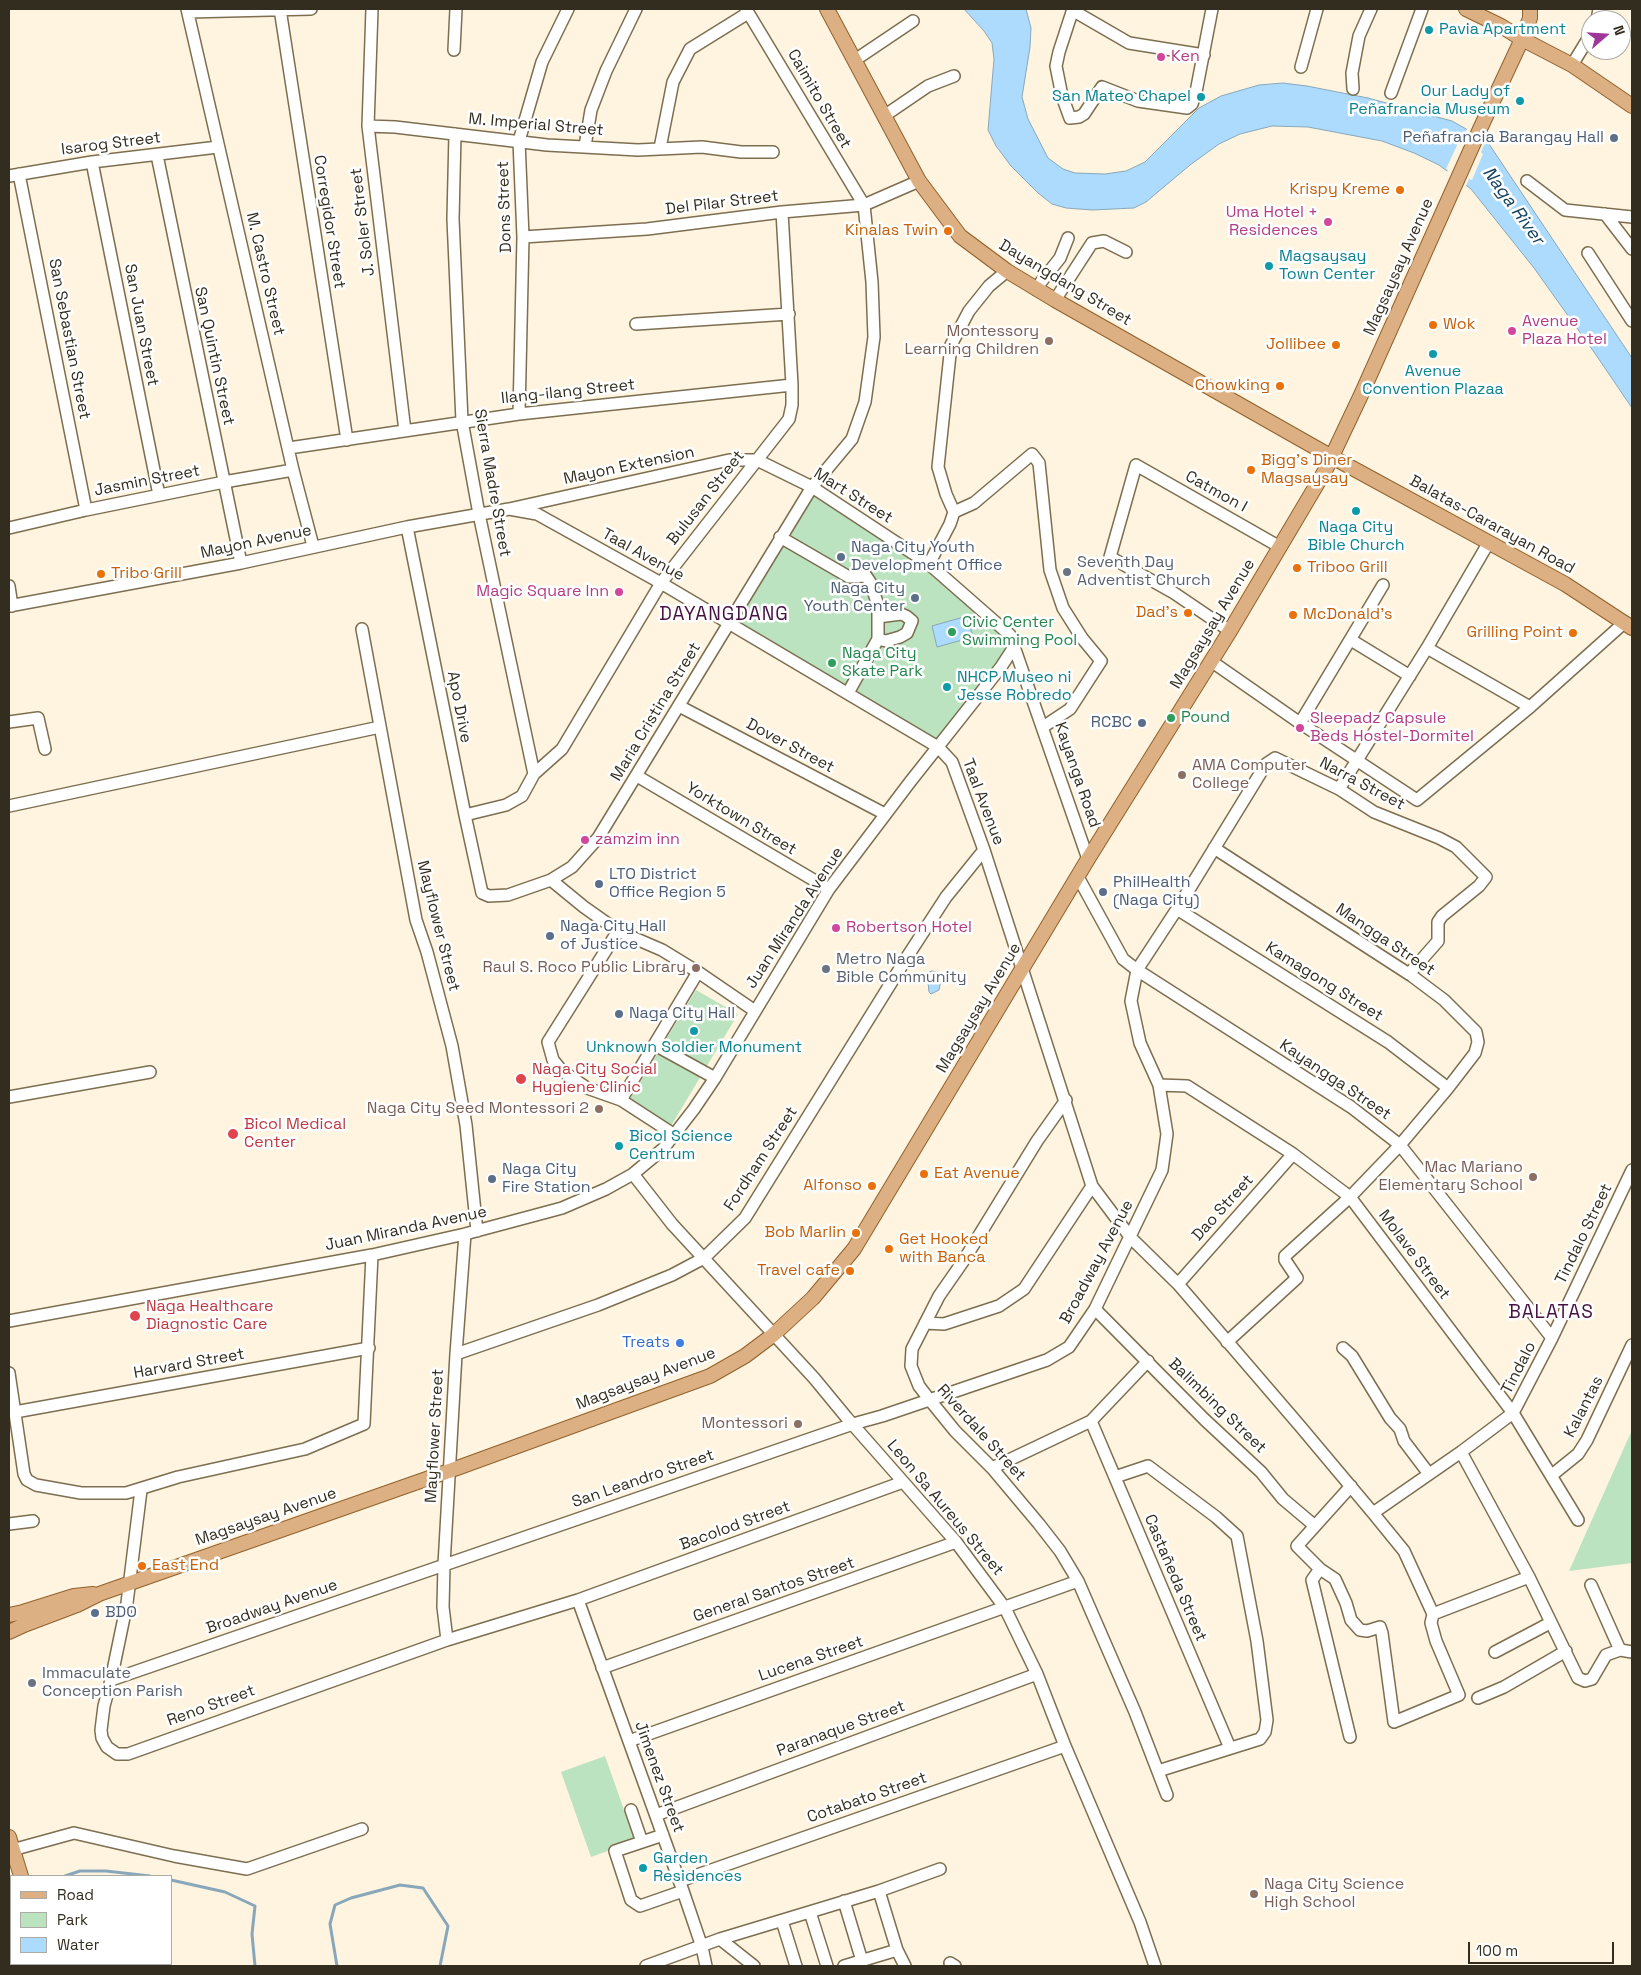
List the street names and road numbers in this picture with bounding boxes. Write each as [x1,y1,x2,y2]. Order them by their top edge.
street label: Caimito Street [783,46,855,152]
street label: M. Imperial Street [468,110,604,140]
street label: Isarog Street [60,128,162,160]
street label: Corregidor Street [309,154,349,290]
street label: Dons Street [494,161,516,253]
street label: J. Soler Street [347,167,379,277]
street label: Del Pilar Street [664,187,780,219]
street label: Magsaysay Avenue [1360,195,1438,339]
street label: M. Castro Street [242,211,288,337]
street label: Dayangdang Street [995,236,1135,330]
street label: San Sebastian Street [44,257,94,421]
street label: San Juan Street [120,262,162,388]
street label: San Quintin Street [190,285,238,427]
street label: Ilang-ilang Street [500,375,636,409]
street label: Sierra Madre Street [470,408,514,558]
street label: Mayon Extension [562,443,696,489]
street label: Bulusan Street [663,447,749,549]
street label: Jasmin Street [93,461,201,501]
street label: Mart Street [810,464,896,528]
street label: Catmon I [1182,467,1250,517]
street label: Balatas-Cararayan Road [1406,472,1578,578]
street label: Mayon Avenue [199,521,313,563]
street label: Taal Avenue [599,525,687,585]
street label: Magsaysay Avenue [1167,556,1259,692]
street label: Maria Cristina Street [607,639,705,785]
street label: Apo Drive [443,669,475,745]
street label: Dover Street [743,715,837,777]
street label: Kayanga Road [1050,720,1104,830]
street label: Narra Street [1316,753,1408,815]
street label: Taal Avenue [958,756,1008,848]
street label: Yorktown Street [682,778,800,860]
street label: Juan Miranda Avenue [742,844,848,992]
street label: Mayflower Street [412,859,464,993]
street label: Mangga Street [1332,900,1438,980]
street label: Kamagong Street [1262,938,1386,1026]
street label: Magsaysay Avenue [933,940,1025,1076]
street label: Kayangga Street [1276,1036,1394,1124]
street label: Fordham Street [720,1103,802,1215]
street label: Dao Street [1188,1171,1258,1245]
street label: Tindalo Street [1551,1181,1617,1287]
street label: Broadway Avenue [1056,1197,1138,1327]
street label: Juan Miranda Avenue [323,1202,489,1256]
street label: Molave Street [1374,1206,1454,1304]
street label: Tindalo [1498,1339,1540,1397]
street label: Magsaysay Avenue [573,1344,719,1414]
street label: Harvard Street [132,1345,246,1383]
street label: Balimbing Street [1164,1354,1270,1458]
street label: Mayflower Street [422,1369,448,1503]
street label: Kalantas [1560,1373,1608,1441]
street label: Riverdale Street [933,1381,1029,1485]
street label: Leon Sa Aureus Street [883,1436,1007,1580]
street label: San Leandro Street [569,1446,717,1512]
street label: Magsaysay Avenue [193,1484,339,1550]
street label: Bacolod Street [677,1497,793,1555]
street label: Castañeda Street [1140,1512,1210,1644]
street label: General Santos Street [691,1553,857,1627]
street label: Broadway Avenue [204,1576,340,1638]
street label: Lucena Street [756,1632,866,1686]
street label: Reno Street [164,1681,258,1731]
street label: Paranaque Street [774,1697,908,1761]
street label: Jimenez Street [630,1719,688,1835]
street label: Cotabato Street [805,1769,929,1827]

